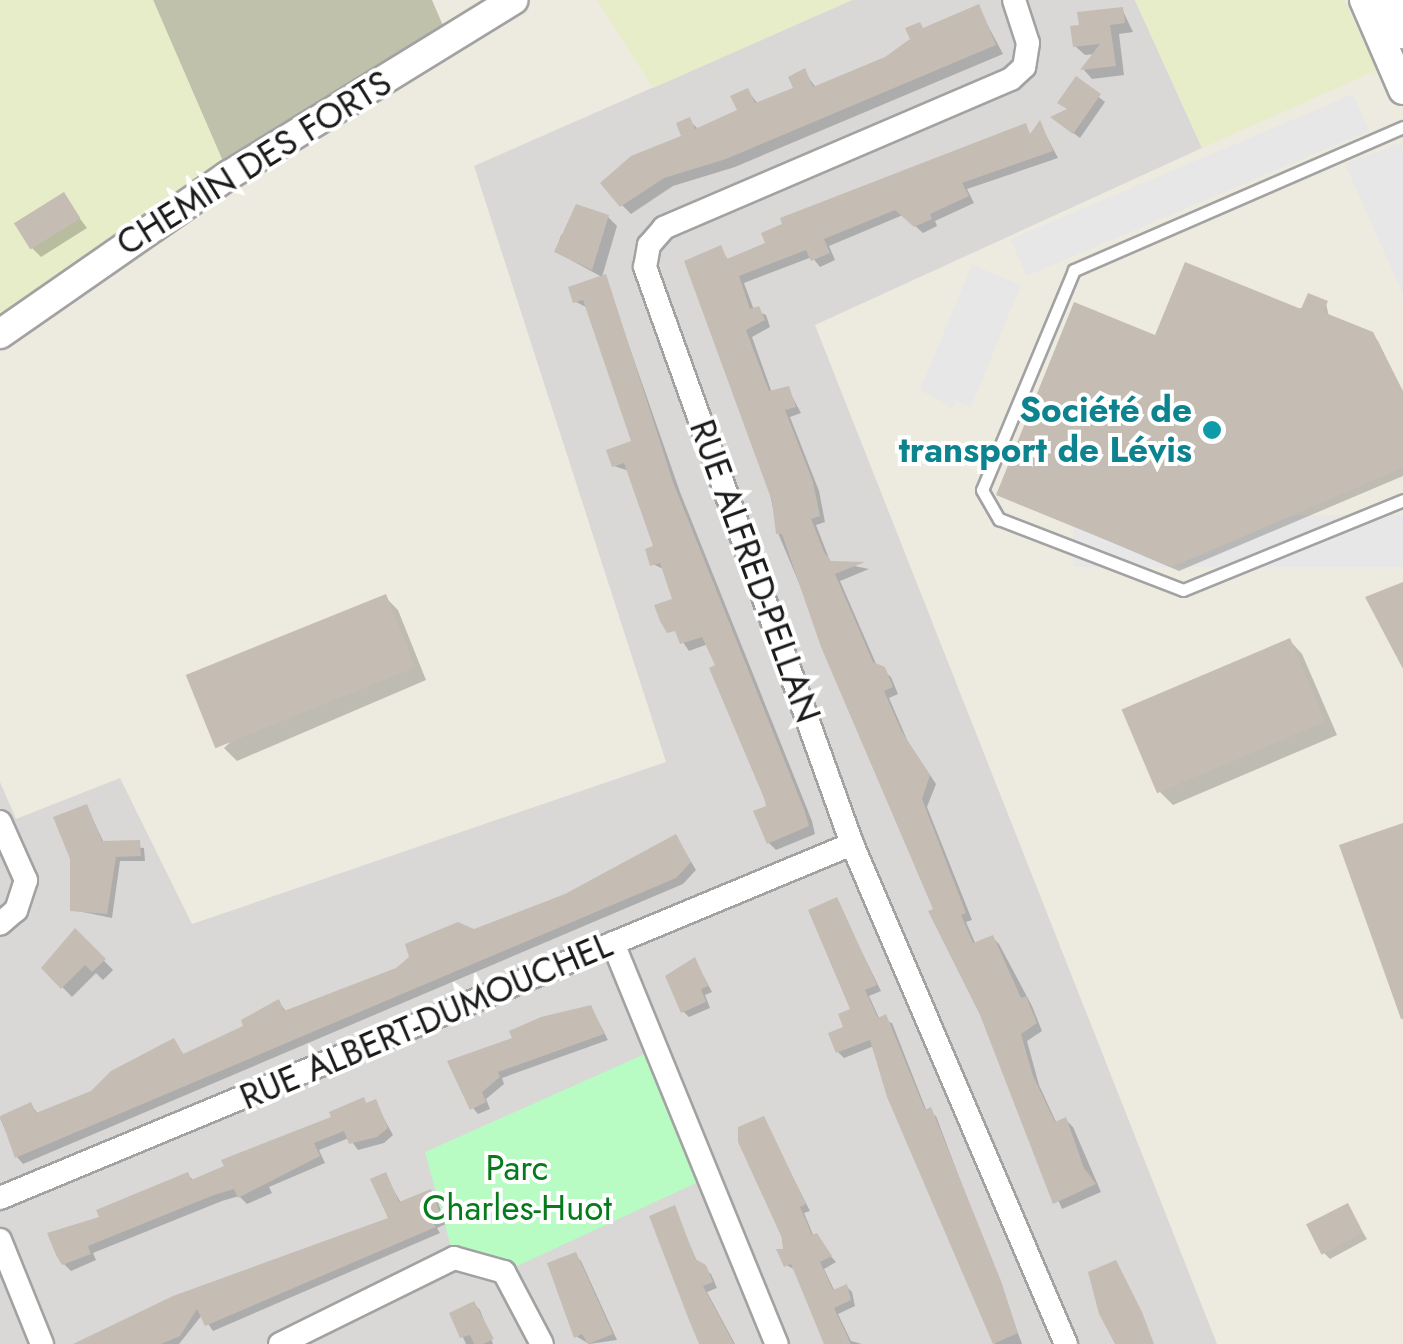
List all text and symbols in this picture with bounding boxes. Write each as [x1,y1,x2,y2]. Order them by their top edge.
street label: CHEMIN DES FORTS [109,62,399,264]
place label: Société de transport de Lévis [899,389,1192,471]
street label: RUE ALFRED-PELLAN [681,414,829,728]
marker: Société de transport de Lévis [1201,419,1223,441]
street label: RUE ALBERT-DUMOUCHEL [234,924,618,1118]
park label: Parc Charles-Huot [422,1147,612,1229]

